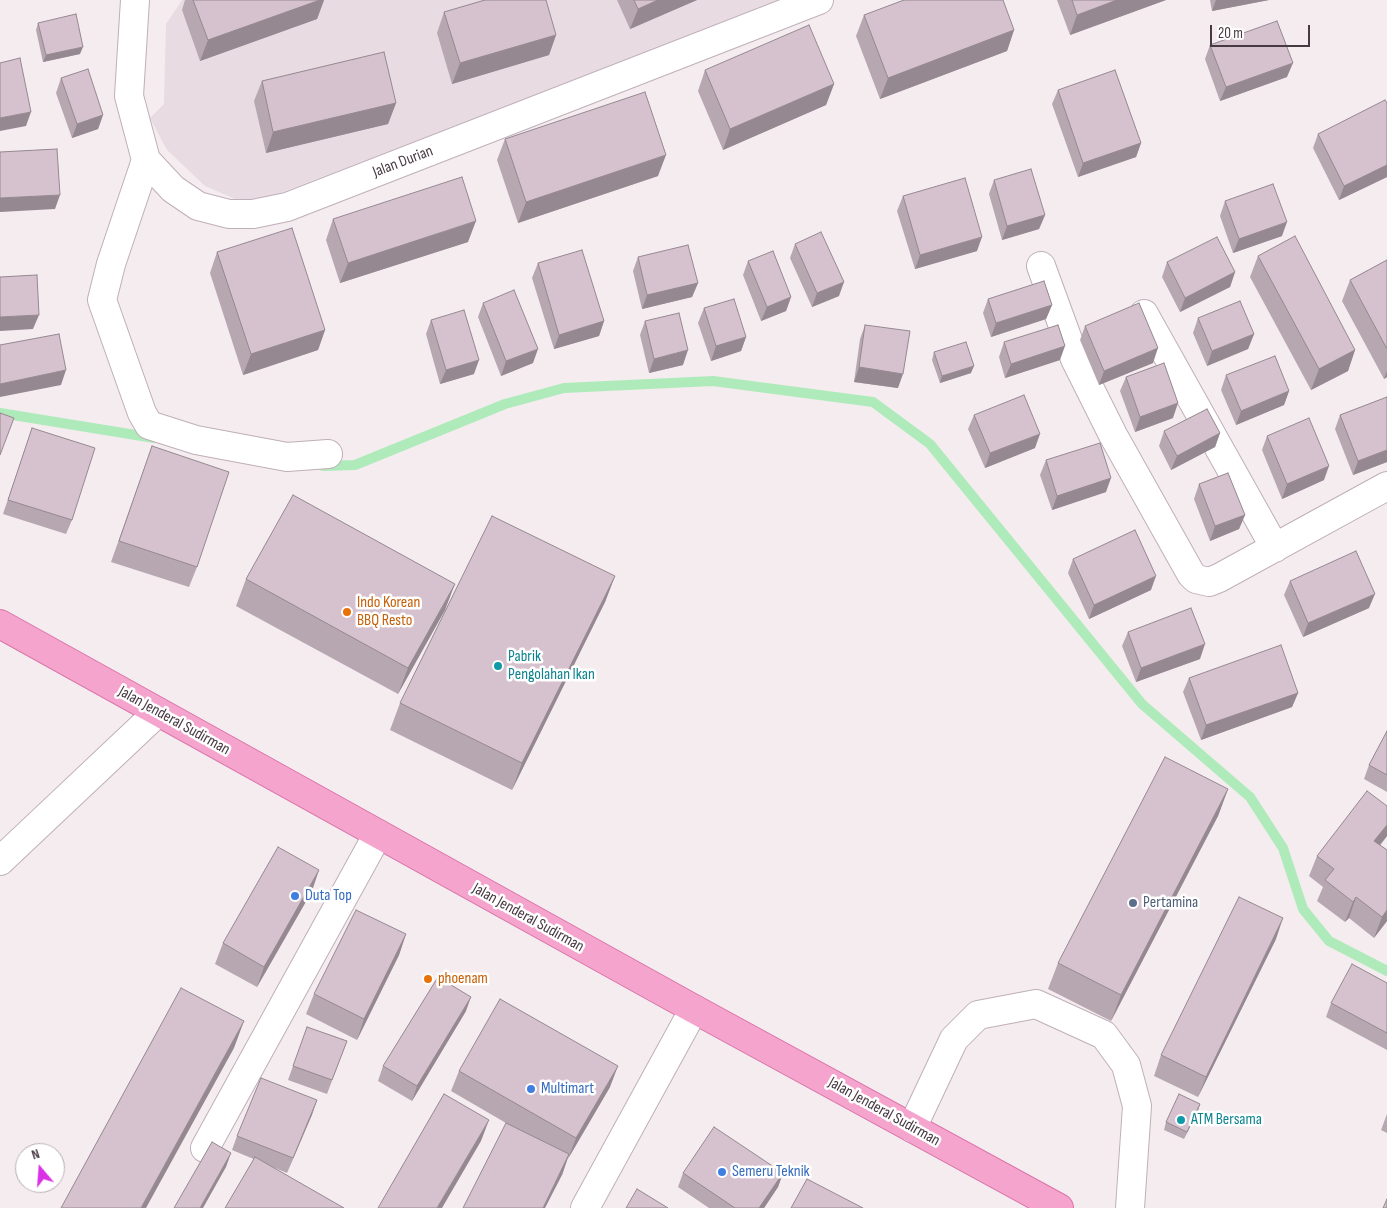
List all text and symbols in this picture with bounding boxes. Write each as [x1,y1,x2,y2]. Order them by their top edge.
scale bar [1212,15,1312,47]
text: 20 m [1218,24,1243,43]
street label: Jalan Durian [370,142,436,182]
place label: Indo Korean BBQ Resto [357,593,420,631]
marker: Indo Korean BBQ Resto [341,606,353,618]
place label: Pabrik Pengolahan Ikan [508,647,595,685]
marker: Pabrik Pengolahan Ikan [492,660,504,672]
street label: Jalan Jenderal Sudirman [115,682,233,760]
street label: Jalan Jenderal Sudirman [469,879,587,957]
place label: Duta Top [305,886,352,906]
marker: Duta Top [289,890,301,902]
place label: Pertamina [1143,893,1198,913]
marker: Pertamina [1127,897,1139,909]
place label: phoenam [438,969,488,989]
marker: phoenam [422,973,434,985]
street label: Jalan Jenderal Sudirman [825,1073,943,1151]
place label: Multimart [541,1079,594,1099]
marker: Multimart [525,1083,537,1095]
place label: ATM Bersama [1191,1110,1262,1130]
marker: ATM Bersama [1175,1114,1187,1126]
north arrow [15,1143,65,1193]
text: N [29,1145,42,1163]
place label: Semeru Teknik [732,1162,810,1182]
marker: Semeru Teknik [716,1166,728,1178]

